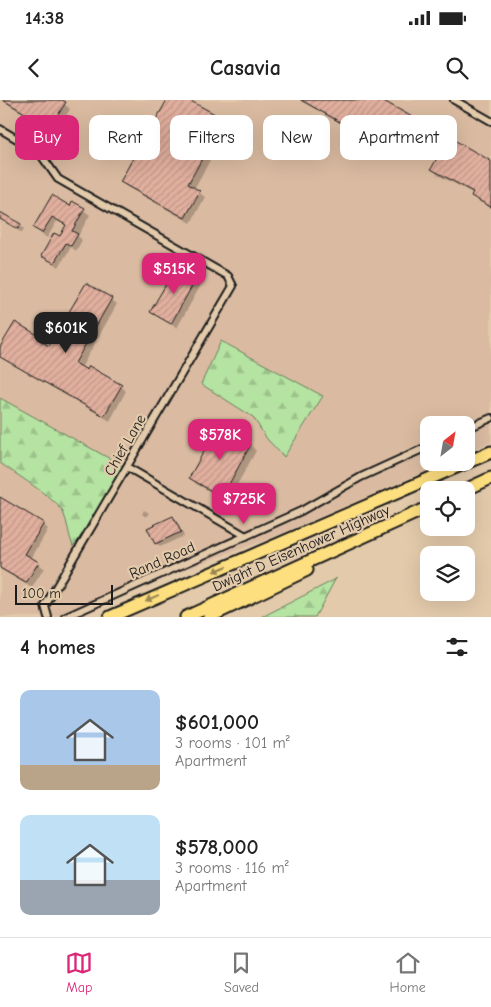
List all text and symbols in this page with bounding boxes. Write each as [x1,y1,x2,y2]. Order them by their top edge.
text: 14:38 [25,7,64,29]
icon: back [20,54,48,82]
icon: search [443,54,471,82]
text: Casavia [210,55,281,81]
chip: Buy [15,115,79,160]
chip: Rent [89,115,160,160]
chip: Filters [170,115,253,160]
chip: New [263,115,330,160]
chip: Apartment [340,115,457,160]
pin: $515K [139,252,209,295]
text: $515K [153,260,195,278]
pin: $601K [31,312,101,354]
text: $601K [45,319,87,337]
street label: Chief Lane [100,411,150,479]
north arrow [420,416,475,471]
map controls [420,416,475,601]
pin: $578K [185,418,255,461]
text: $578K [199,426,241,444]
button: locate [420,481,475,536]
pin: $725K [209,482,279,525]
text: $725K [223,490,265,508]
street label: Dwight D Eisenhower Highway [209,501,393,595]
street label: Rand Road [126,538,198,582]
button: layers [420,546,475,601]
one-way arrow [212,565,227,573]
scale bar [15,582,112,605]
text: 100 m [22,585,61,602]
one-way arrow [145,595,159,603]
icon: filters [443,633,471,661]
text: 4 homes [20,635,95,659]
icon: home [60,710,120,770]
text: $601,000 [175,710,259,734]
text: 3 rooms · 101 m² [175,734,290,752]
text: Apartment [175,752,247,770]
icon: home [60,835,120,895]
text: $578,000 [175,835,258,859]
text: 3 rooms · 116 m² [175,859,289,877]
text: Apartment [175,877,247,895]
tab: Map [65,949,93,996]
tab: Saved [224,949,259,996]
tab: Home [390,949,426,996]

